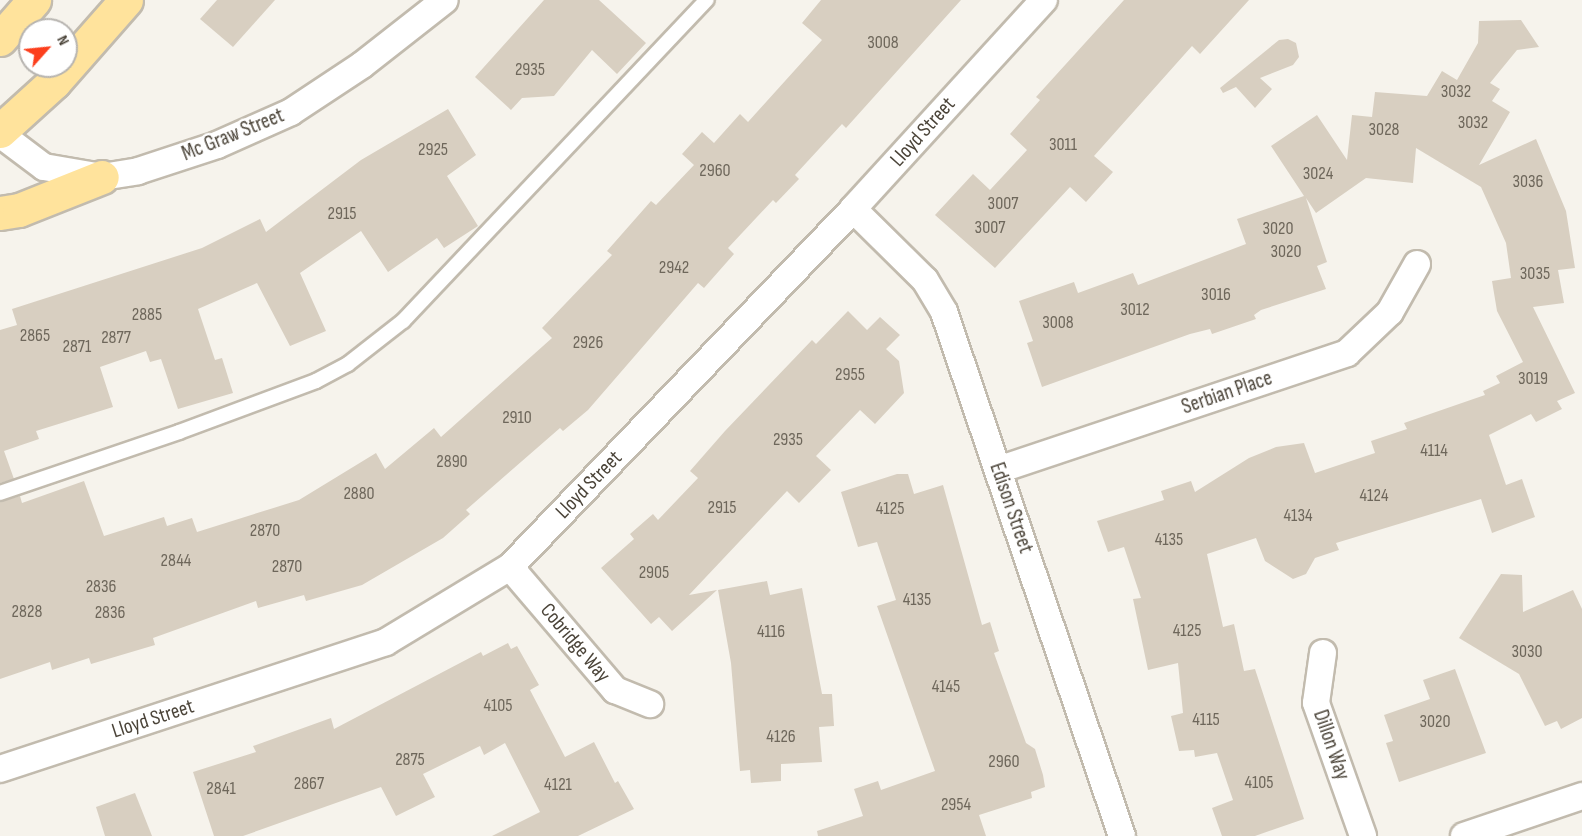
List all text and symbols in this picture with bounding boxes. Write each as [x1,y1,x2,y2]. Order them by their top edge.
north arrow [18,18,78,78]
text: N [52,32,73,49]
house number: 3008 [867,32,899,54]
house number: 2935 [515,59,545,81]
house number: 3032 [1441,81,1471,103]
street label: Lloyd Street [885,92,961,172]
street label: Mc Graw Street [178,103,288,167]
house number: 3032 [1458,112,1488,134]
house number: 3028 [1369,119,1399,141]
house number: 3011 [1049,134,1077,156]
house number: 2925 [418,139,448,161]
house number: 2960 [699,160,731,182]
house number: 3024 [1303,163,1333,185]
house number: 3036 [1513,171,1543,193]
house number: 3007 [988,193,1018,215]
house number: 2915 [328,203,356,225]
house number: 3007 [975,217,1005,239]
house number: 3020 [1262,218,1294,240]
house number: 3020 [1270,241,1302,263]
house number: 2942 [659,257,689,279]
house number: 3035 [1520,263,1550,285]
house number: 3016 [1201,284,1231,306]
house number: 3012 [1120,299,1150,321]
house number: 2885 [132,304,162,326]
house number: 3008 [1042,312,1074,334]
house number: 2865 [20,325,50,347]
house number: 2877 [101,327,131,349]
house number: 2926 [573,332,603,354]
house number: 2871 [63,336,91,358]
house number: 2955 [835,364,865,386]
street label: Serbian Place [1178,366,1276,420]
house number: 3019 [1518,368,1548,390]
house number: 2910 [502,407,532,429]
house number: 2935 [773,429,803,451]
house number: 4114 [1420,440,1448,462]
street label: Lloyd Street [551,446,627,524]
house number: 2890 [436,451,468,473]
street label: Edison Street [984,459,1038,557]
house number: 2880 [343,483,375,505]
house number: 4124 [1360,485,1388,507]
house number: 2915 [708,497,736,519]
house number: 4125 [876,498,904,520]
house number: 4134 [1284,505,1312,527]
house number: 2870 [250,520,280,542]
house number: 4135 [1155,529,1183,551]
house number: 2844 [161,550,191,572]
house number: 2870 [272,556,302,578]
house number: 2905 [639,562,669,584]
house number: 2836 [86,576,116,598]
house number: 4135 [903,589,931,611]
street label: Cobridge Way [535,598,615,688]
house number: 2828 [12,601,42,623]
house number: 2836 [95,602,125,624]
house number: 4125 [1173,620,1201,642]
house number: 4116 [757,621,785,643]
house number: 3030 [1511,641,1543,663]
house number: 4145 [932,676,960,698]
street label: Lloyd Street [109,694,197,744]
house number: 4105 [483,695,513,717]
street label: Dillon Way [1307,707,1355,783]
house number: 4115 [1192,709,1220,731]
house number: 3020 [1419,711,1451,733]
house number: 4126 [766,726,796,748]
house number: 2875 [395,749,425,771]
house number: 2960 [988,751,1020,773]
house number: 4105 [1244,772,1274,794]
house number: 2867 [294,773,324,795]
house number: 4121 [544,774,572,796]
house number: 2841 [206,778,236,800]
house number: 2954 [941,794,971,816]

